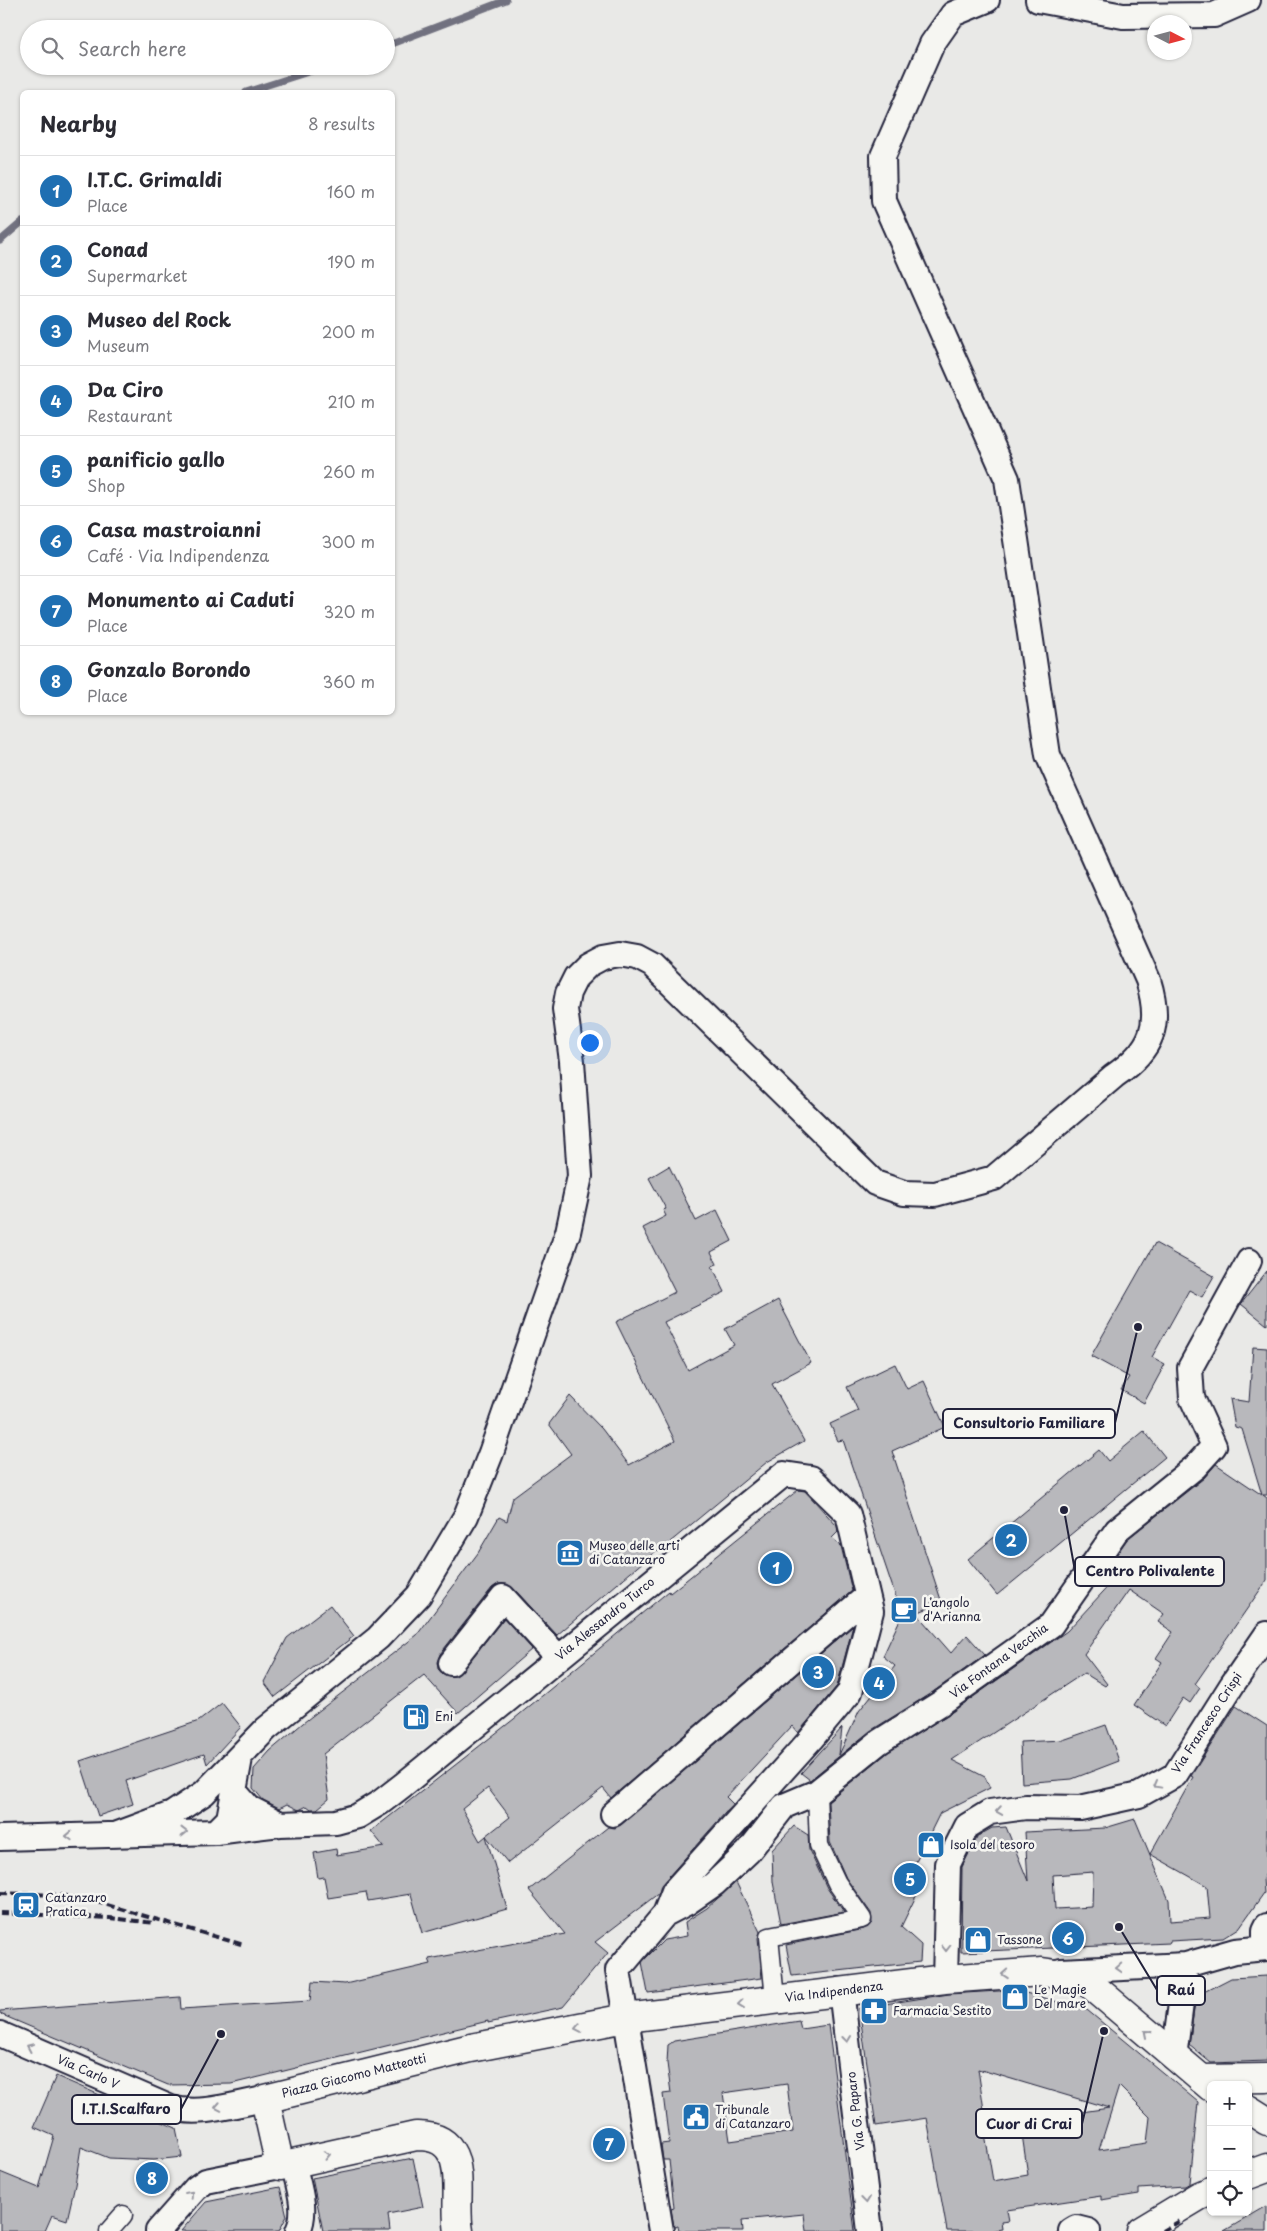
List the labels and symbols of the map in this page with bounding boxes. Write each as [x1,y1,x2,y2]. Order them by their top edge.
north arrow [1147,15,1192,60]
your location [577,1030,603,1056]
callout: Consultorio Familiare [943,1409,1115,1438]
text: Consultorio Familiare [953,1412,1105,1433]
pin: 2 [995,1521,1027,1559]
place label: Museo delle arti di Catanzaro [589,1536,680,1568]
museum icon: Museo delle arti di Catanzaro [555,1538,585,1568]
pin: 1 [760,1549,792,1587]
callout: Centro Polivalente [1075,1557,1224,1586]
text: Centro Polivalente [1085,1560,1215,1581]
street label: Via Alessandro Turco [551,1572,658,1664]
place label: L'angolo d'Arianna [923,1593,981,1625]
cafe icon: L'angolo d'Arianna [889,1595,919,1625]
street label: Via Fontana Vecchia [945,1618,1052,1702]
pin: 3 [802,1653,834,1691]
pin: 4 [863,1664,895,1702]
street label: Via Francesco Crispi [1167,1668,1246,1777]
fuel station icon: Eni [401,1702,431,1732]
place label: Eni [435,1707,453,1725]
one-way arrow [1153,1779,1162,1789]
one-way arrow [995,1805,1003,1815]
one-way arrow [181,1827,189,1838]
one-way arrow [65,1830,73,1841]
shop icon: Isola del tesoro [916,1830,946,1860]
place label: Isola del tesoro [950,1835,1035,1853]
pin: 5 [894,1860,926,1898]
place label: Catanzaro Pratica [45,1888,107,1920]
station icon: Catanzaro Pratica [11,1890,41,1920]
pin: 6 [1052,1919,1084,1957]
shop icon: Tassone [963,1925,993,1955]
place label: Tassone [997,1930,1043,1948]
one-way arrow [941,1944,951,1952]
one-way arrow [1115,1963,1123,1974]
one-way arrow [1001,1969,1009,1980]
street label: Via Indipendenza [784,1976,884,2006]
callout: Raú [1157,1976,1205,2005]
text: Raú [1167,1979,1195,2000]
place label: Le Magie Del mare [1034,1980,1087,2012]
shop icon: Le Magie Del mare [1000,1982,1030,2012]
pharmacy icon: Farmacia Sestito [859,1996,889,2026]
one-way arrow [737,1998,745,2008]
place label: Farmacia Sestito [893,2001,992,2019]
one-way arrow [574,2022,582,2032]
one-way arrow [1143,2030,1152,2039]
one-way arrow [841,2035,852,2043]
one-way arrow [26,2042,35,2053]
street label: Piazza Giacomo Matteotti [280,2048,428,2102]
street label: Via Carlo V [54,2049,123,2093]
street label: Via G. Paparo [841,2070,869,2152]
callout: I.T.I.Scalfaro [72,2095,181,2124]
text: I.T.I.Scalfaro [81,2098,171,2119]
place label: Tribunale di Catanzaro [715,2100,791,2132]
one-way arrow [214,2102,223,2112]
public building icon: Tribunale di Catanzaro [681,2102,711,2132]
callout: Cuor di Crai [976,2109,1082,2138]
text: Cuor di Crai [986,2113,1072,2134]
pin: 7 [593,2125,625,2163]
one-way arrow [323,2150,332,2161]
pin: 8 [136,2159,168,2197]
one-way arrow [184,2191,193,2200]
one-way arrow [860,2196,871,2204]

